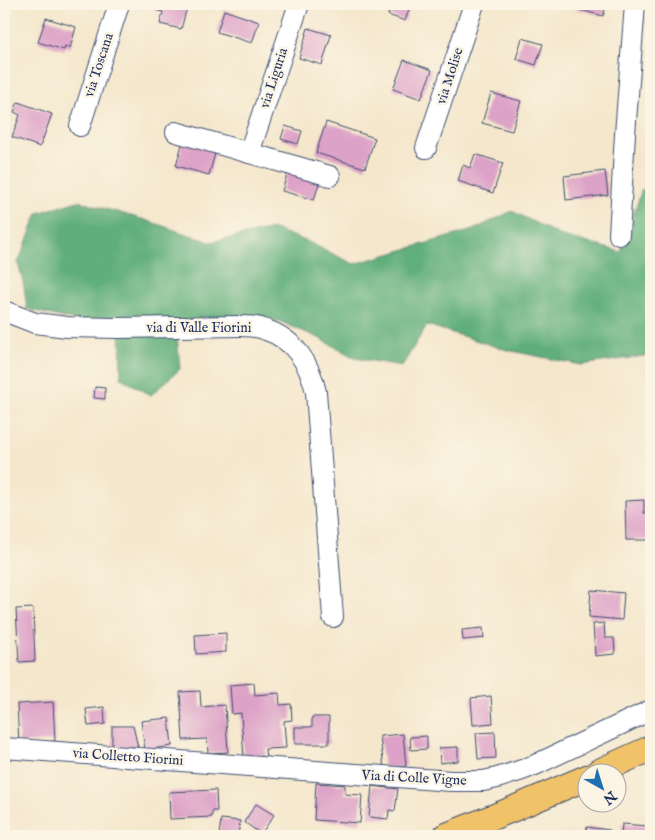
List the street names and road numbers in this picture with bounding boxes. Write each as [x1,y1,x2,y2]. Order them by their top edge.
street label: via Toscana [80,30,118,99]
street label: via Liguria [256,45,293,111]
street label: via Molise [432,45,468,107]
street label: via di Valle Fiorini [147,319,252,337]
street label: via Colletto Fiorini [72,744,184,770]
street label: Via di Colle Vigne [360,766,468,790]

